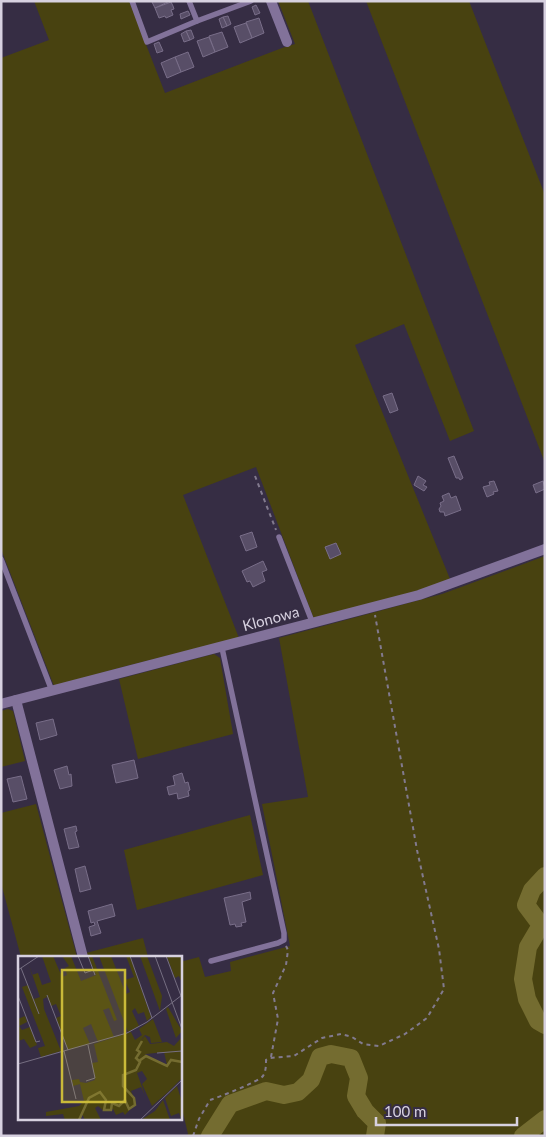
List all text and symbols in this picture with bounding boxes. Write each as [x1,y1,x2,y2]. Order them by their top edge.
street label: Klonowa [240,602,301,634]
inset map [18,956,181,1120]
scale bar [376,1094,517,1126]
text: 100 m [384,1102,426,1120]

